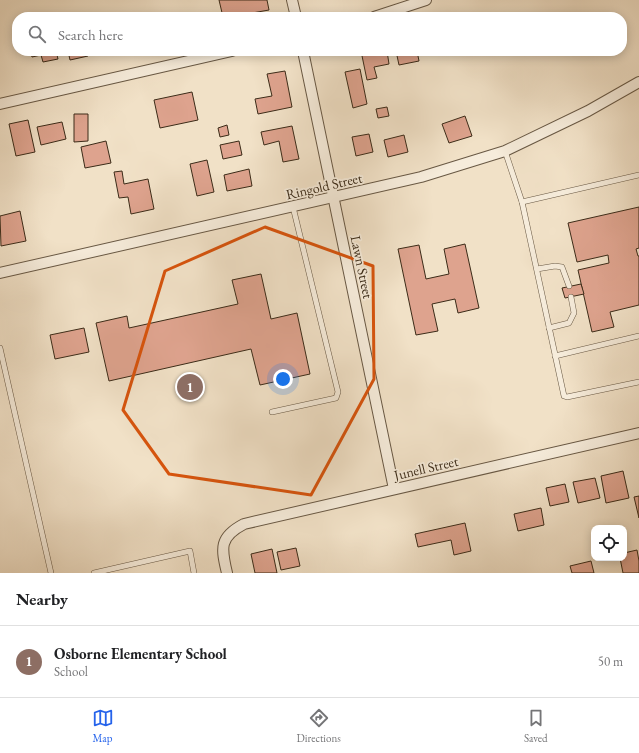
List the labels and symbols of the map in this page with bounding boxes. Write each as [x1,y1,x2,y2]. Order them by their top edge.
street label: Ringold Street [284,168,364,204]
street label: Lawn Street [347,234,378,301]
your location [273,369,293,389]
pin: 1 [177,372,203,402]
street label: Junell Street [391,452,460,484]

